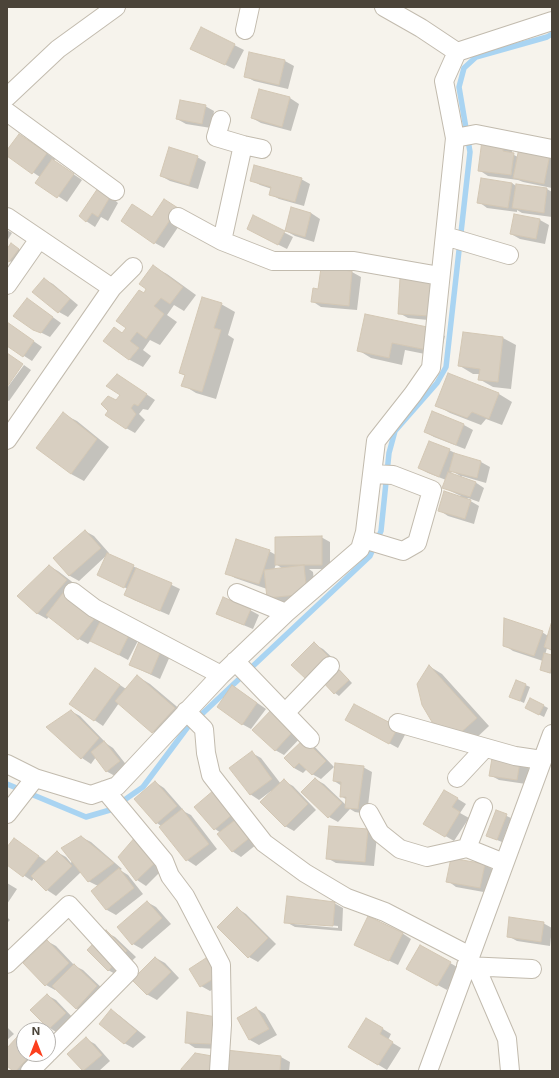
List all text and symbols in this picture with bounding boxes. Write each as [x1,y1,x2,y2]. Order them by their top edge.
north arrow [16,1022,56,1062]
text: N [32,1024,40,1038]

